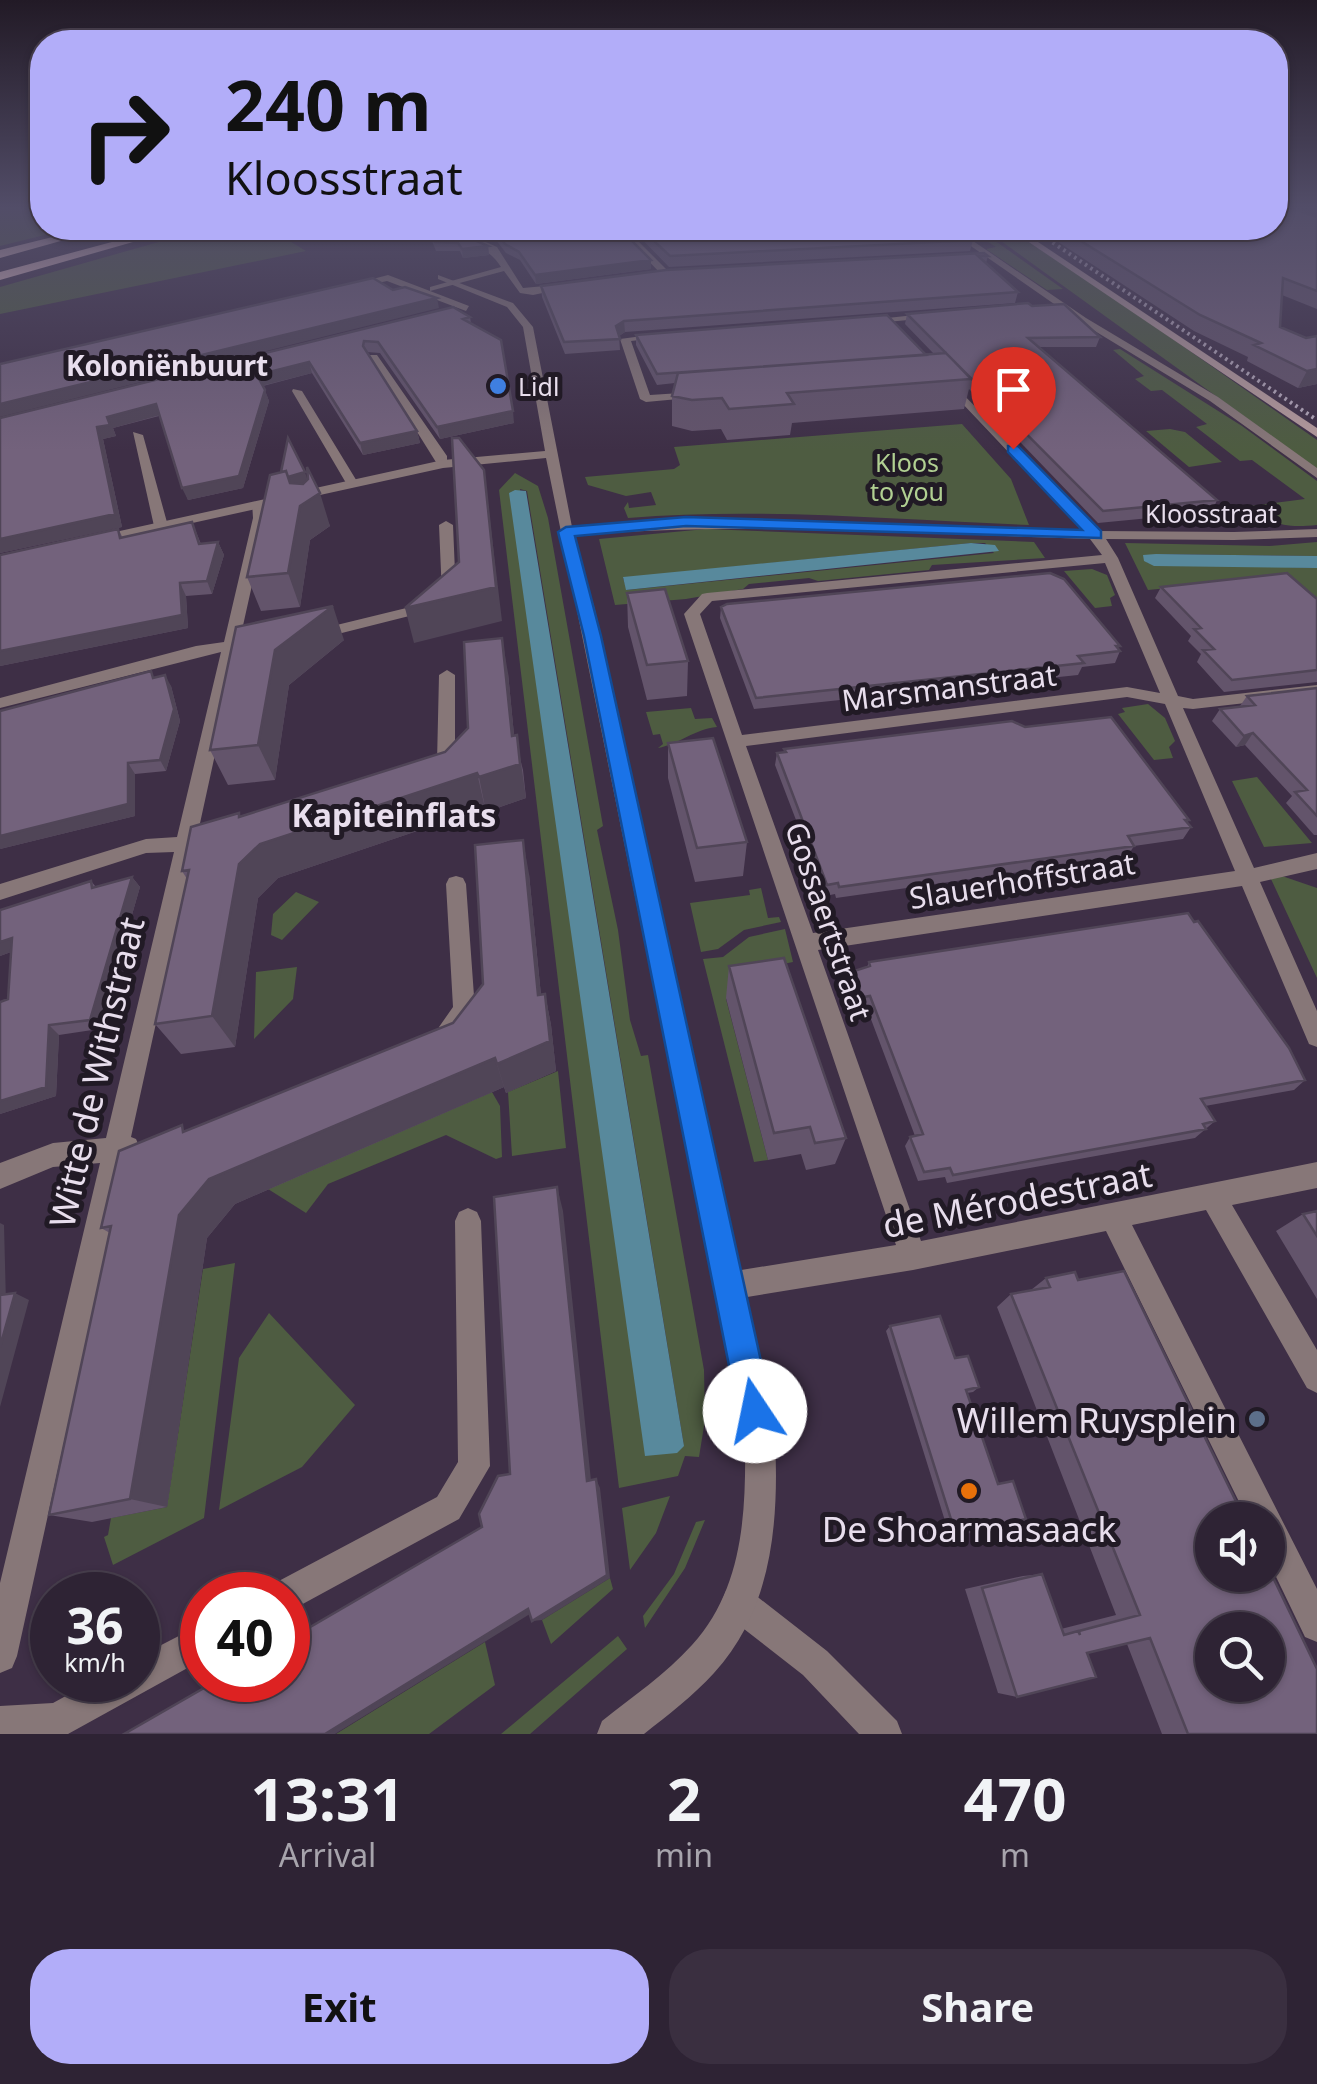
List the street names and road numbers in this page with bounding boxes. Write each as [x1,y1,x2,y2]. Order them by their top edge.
street label: Kloosstraat [1145,496,1277,530]
street label: Marsmanstraat [839,653,1059,720]
street label: Gossaertstraat [776,816,882,1026]
street label: Slauerhoffstraat [906,842,1138,918]
street label: Witte de Withstraat [37,912,155,1232]
street label: de Mérodestraat [878,1150,1156,1248]

